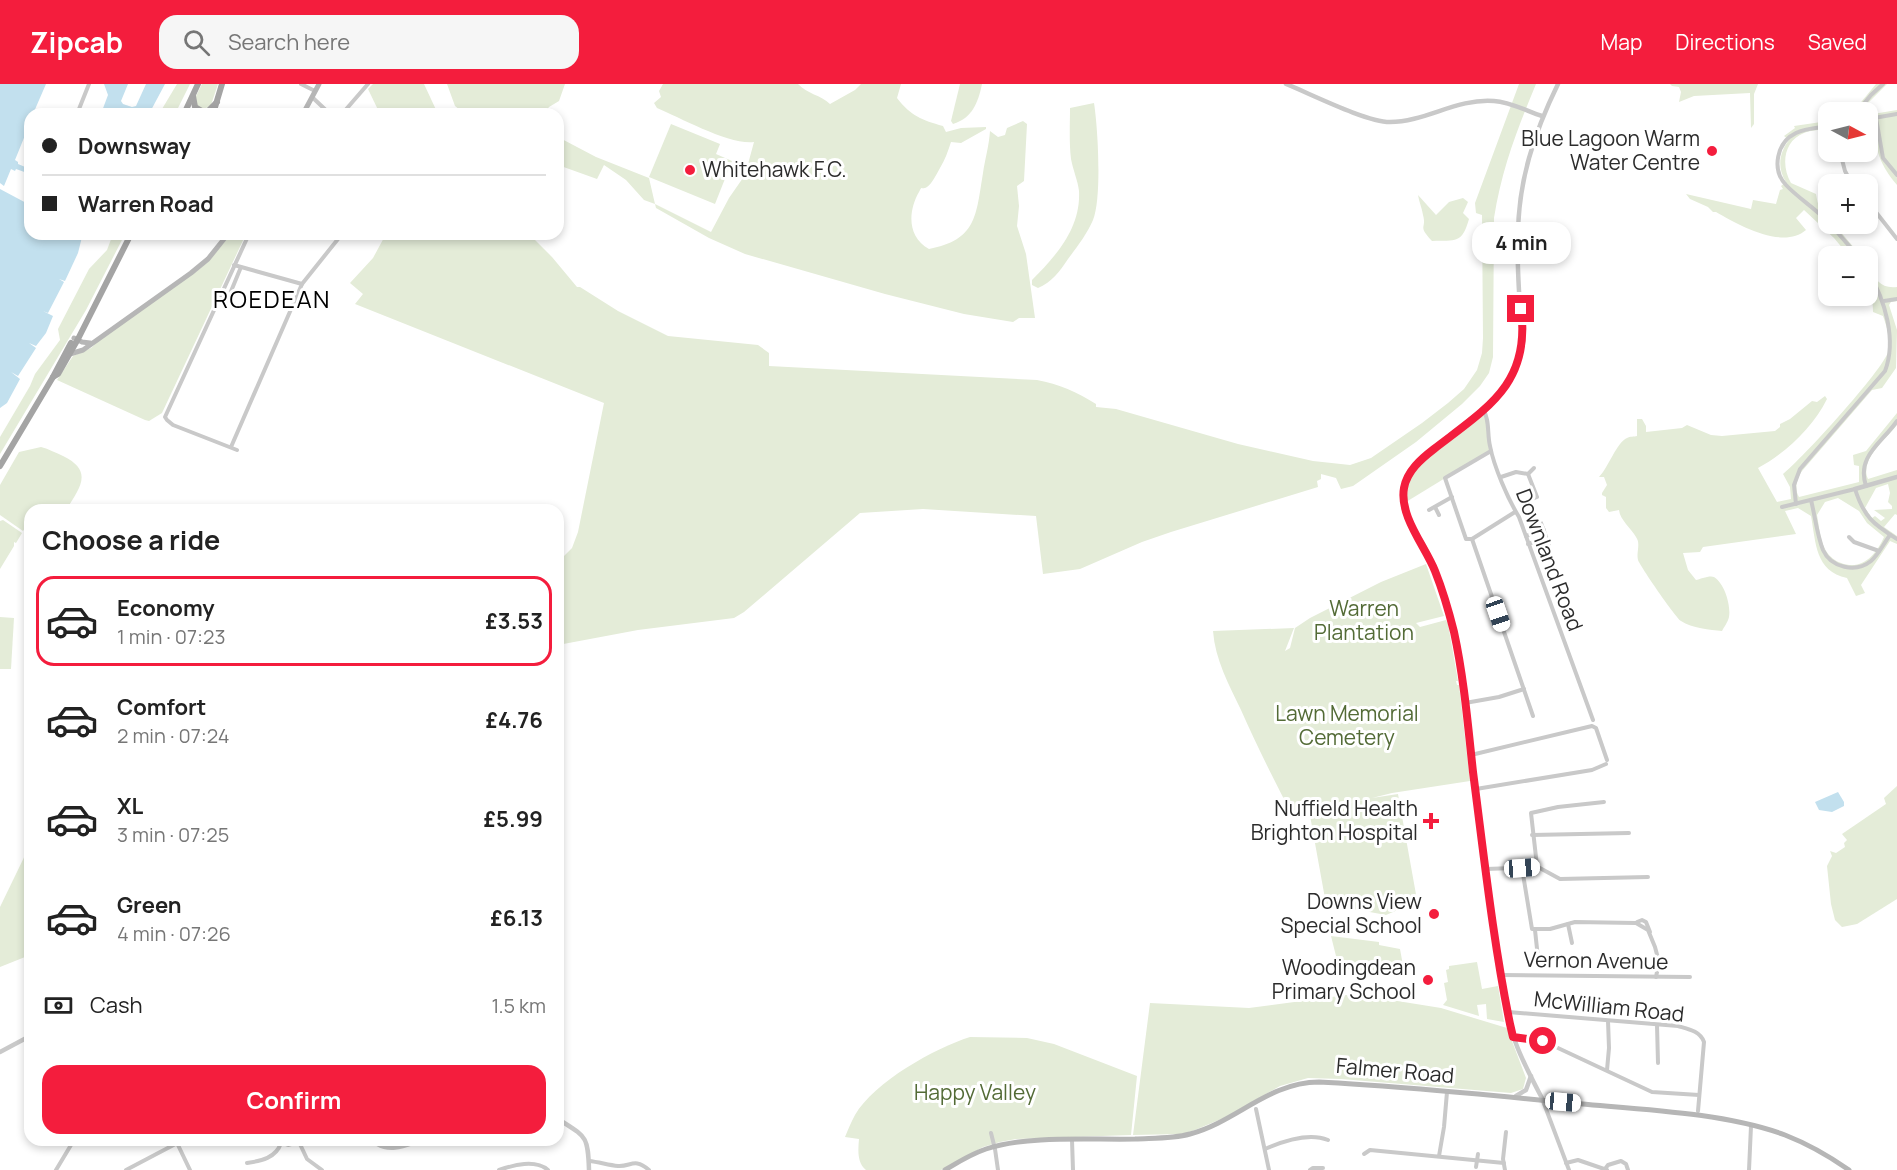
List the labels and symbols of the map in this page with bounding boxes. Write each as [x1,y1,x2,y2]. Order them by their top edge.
north arrow [1818,102,1878,162]
place label: Blue Lagoon Warm Water Centre [1521,124,1700,176]
marker: Blue Lagoon Warm Water Centre [1705,144,1719,158]
place label: Whitehawk F.C. [702,155,847,183]
marker: Whitehawk F.C. [683,163,697,177]
callout: 4 min [1472,222,1570,264]
district label: ROEDEAN [213,282,331,315]
route end [1507,295,1534,322]
street label: Downland Road [1510,485,1590,635]
park label: Warren Plantation [1314,594,1414,646]
car [1484,594,1512,634]
park label: Lawn Memorial Cemetery [1275,699,1419,751]
place label: Nuffield Health Brighton Hospital [1251,794,1418,846]
marker: Nuffield Health Brighton Hospital [1422,812,1440,830]
car [1503,858,1541,878]
place label: Downs View Special School [1281,887,1422,939]
marker: Downs View Special School [1427,907,1441,921]
street label: Vernon Avenue [1523,945,1669,975]
place label: Woodingdean Primary School [1272,953,1416,1005]
marker: Woodingdean Primary School [1421,973,1435,987]
street label: McWilliam Road [1533,984,1686,1028]
route start [1529,1027,1556,1054]
street label: Falmer Road [1335,1051,1455,1089]
park label: Happy Valley [914,1078,1036,1106]
car [1544,1091,1582,1113]

